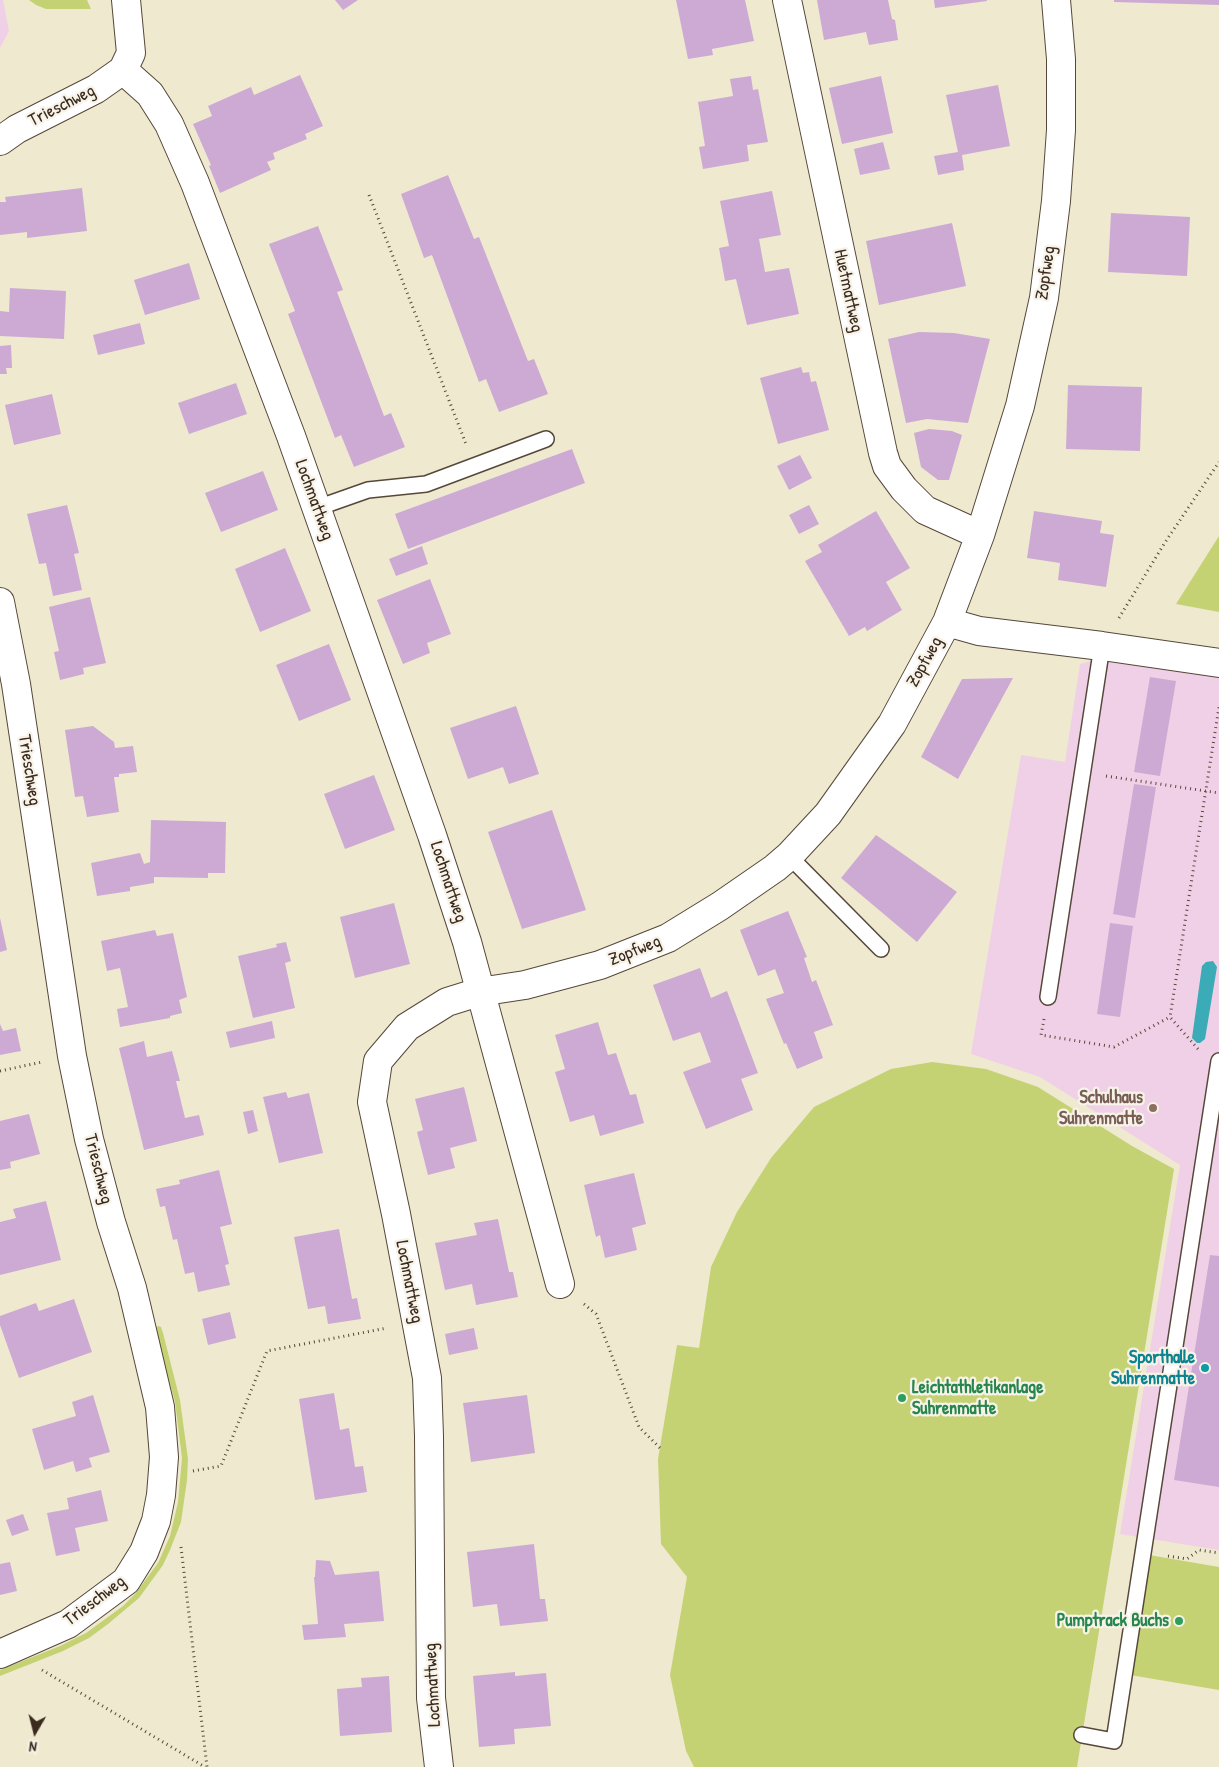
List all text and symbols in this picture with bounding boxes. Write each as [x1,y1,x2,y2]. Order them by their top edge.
street label: Trieschweg [25,80,99,132]
street label: Zopfweg [1032,245,1060,301]
street label: Huetmattweg [829,248,867,334]
street label: Lochmattweg [290,457,338,543]
street label: Zopfweg [902,633,948,691]
street label: Trieschweg [13,733,45,807]
street label: Lochmattweg [425,839,471,925]
street label: Zopfweg [606,931,664,971]
place label: Schulhaus Suhrenmatte [1059,1087,1143,1130]
marker: Schulhaus Suhrenmatte [1147,1102,1159,1114]
street label: Trieschweg [79,1132,117,1206]
street label: Lochmattweg [390,1239,428,1325]
place label: Sporthalle Suhrenmatte [1111,1347,1195,1390]
marker: Sporthalle Suhrenmatte [1199,1362,1211,1374]
place label: Leichtathletikanlage Suhrenmatte [912,1377,1043,1420]
marker: Leichtathletikanlage Suhrenmatte [896,1392,908,1404]
street label: Trieschweg [60,1571,130,1631]
place label: Pumptrack Buchs [1057,1610,1169,1632]
marker: Pumptrack Buchs [1173,1615,1185,1627]
street label: Lochmattweg [420,1643,446,1727]
north arrow [10,1707,60,1757]
text: N [28,1737,38,1757]

